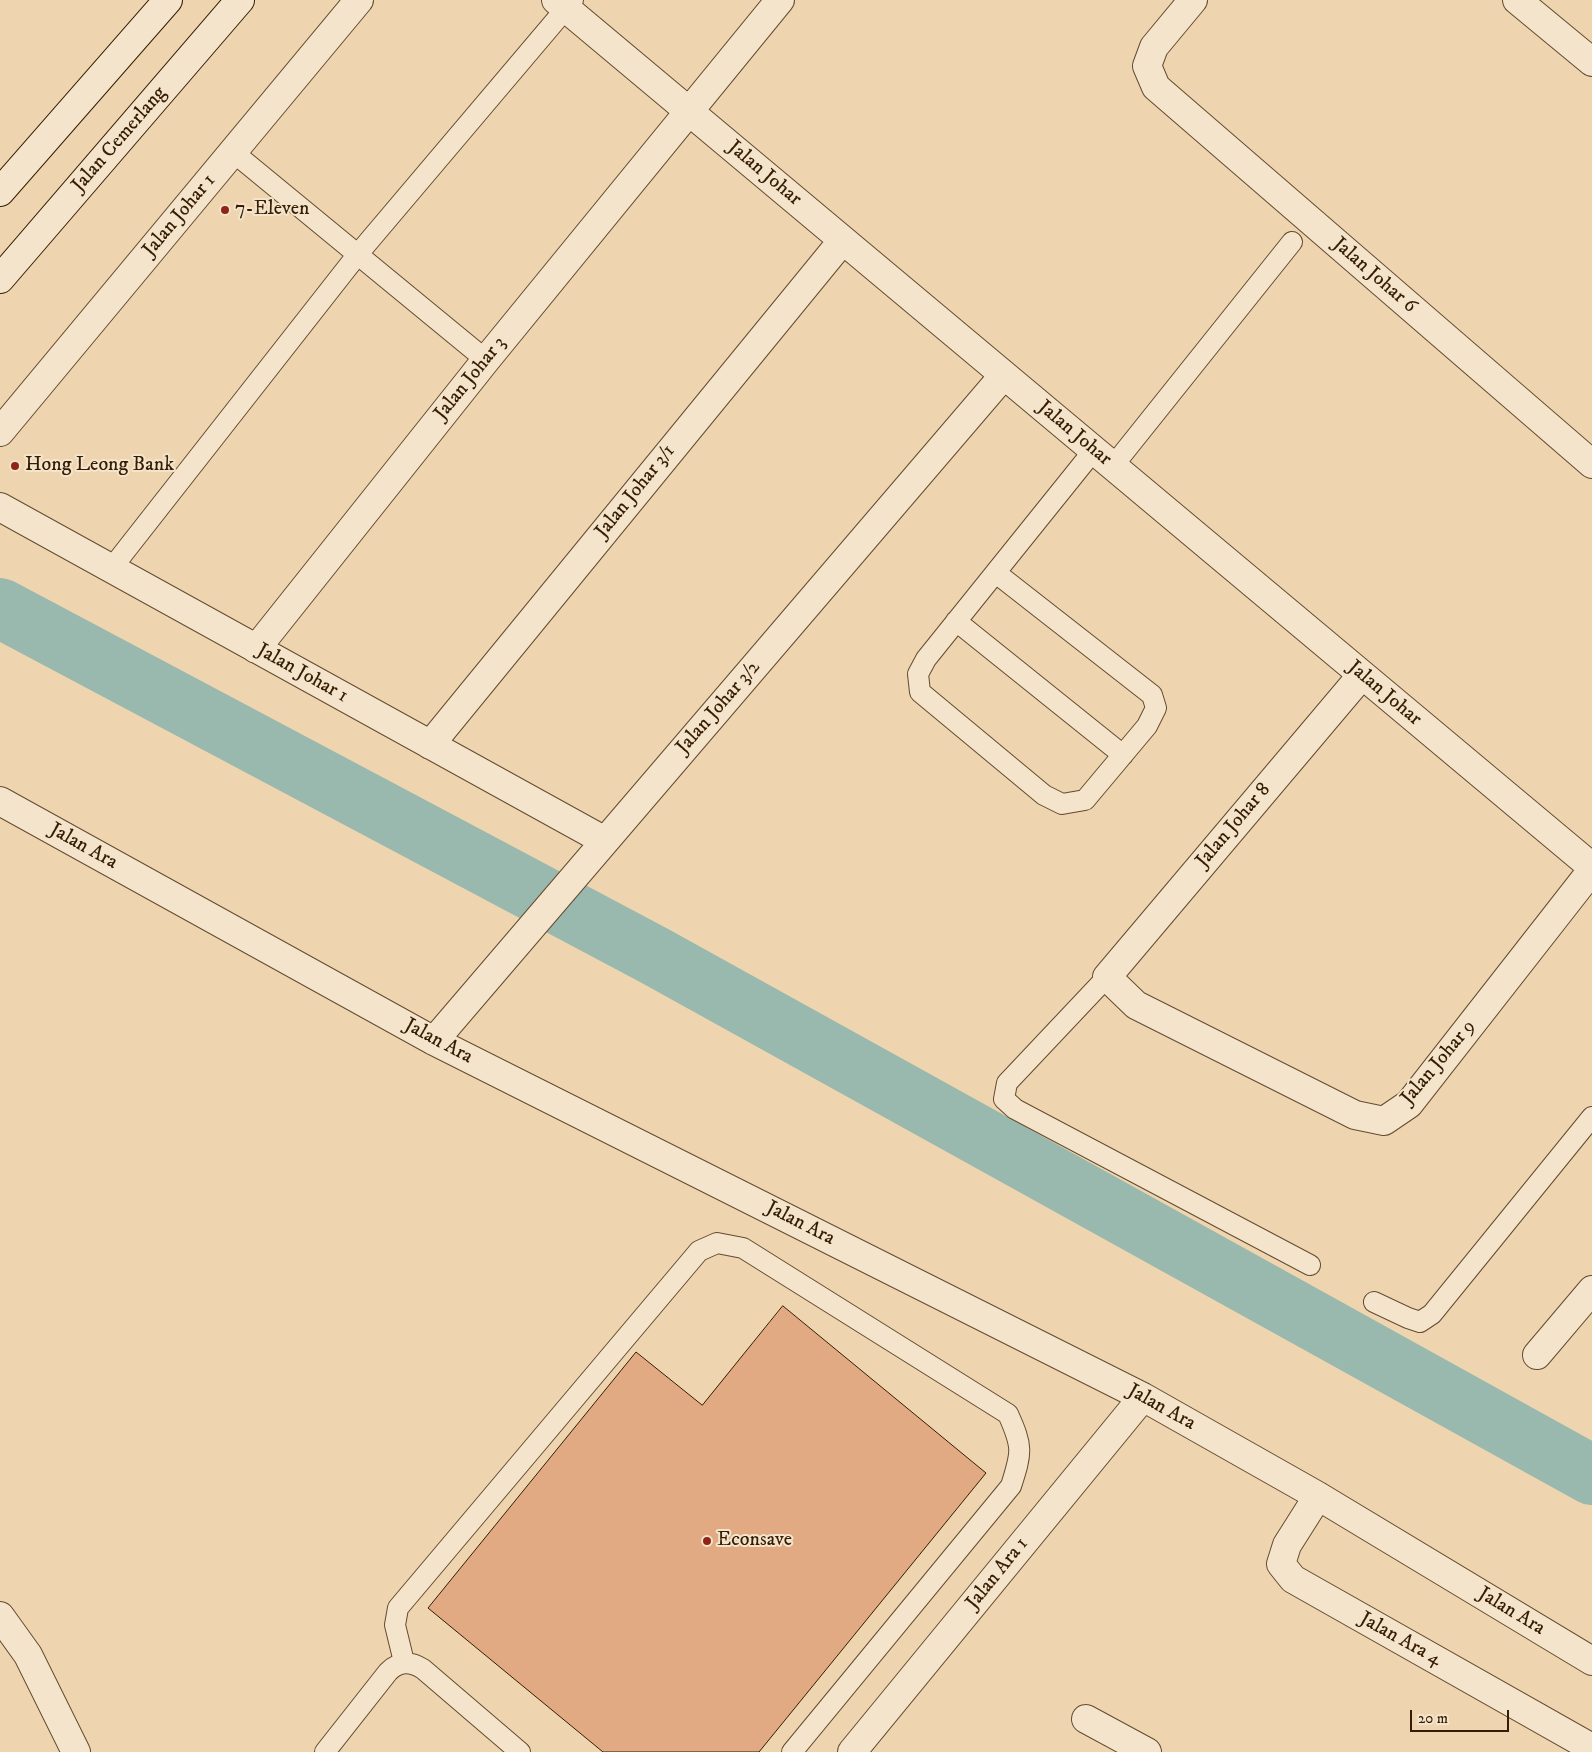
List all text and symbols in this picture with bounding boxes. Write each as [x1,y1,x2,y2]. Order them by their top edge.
street label: Jalan Cemerlang [68,82,172,198]
street label: Jalan Johar [722,136,806,212]
street label: Jalan Johar 1 [138,170,222,262]
place label: 7-Eleven [235,198,310,222]
marker: 7-Eleven [219,204,231,216]
street label: Jalan Johar 6 [1327,233,1421,319]
street label: Jalan Johar 3 [430,332,512,426]
street label: Jalan Johar [1032,396,1116,472]
street label: Jalan Johar 3/1 [591,440,681,544]
place label: Hong Leong Bank [25,454,174,478]
marker: Hong Leong Bank [9,460,21,472]
street label: Jalan Johar 1 [252,639,352,709]
street label: Jalan Johar 3/2 [672,656,766,760]
street label: Jalan Johar [1342,656,1426,732]
street label: Jalan Johar 8 [1192,779,1276,873]
street label: Jalan Ara [45,819,121,875]
street label: Jalan Ara [400,1014,476,1070]
street label: Jalan Johar 9 [1397,1016,1481,1110]
street label: Jalan Ara [762,1197,838,1251]
street label: Jalan Ara [1123,1380,1199,1436]
place label: Econsave [717,1529,792,1553]
street label: Jalan Ara 1 [962,1533,1034,1615]
marker: Econsave [701,1535,713,1547]
street label: Jalan Ara [1473,1583,1549,1641]
street label: Jalan Ara 4 [1355,1608,1445,1672]
scale bar [1412,1700,1511,1732]
text: 20 m [1418,1709,1448,1728]

